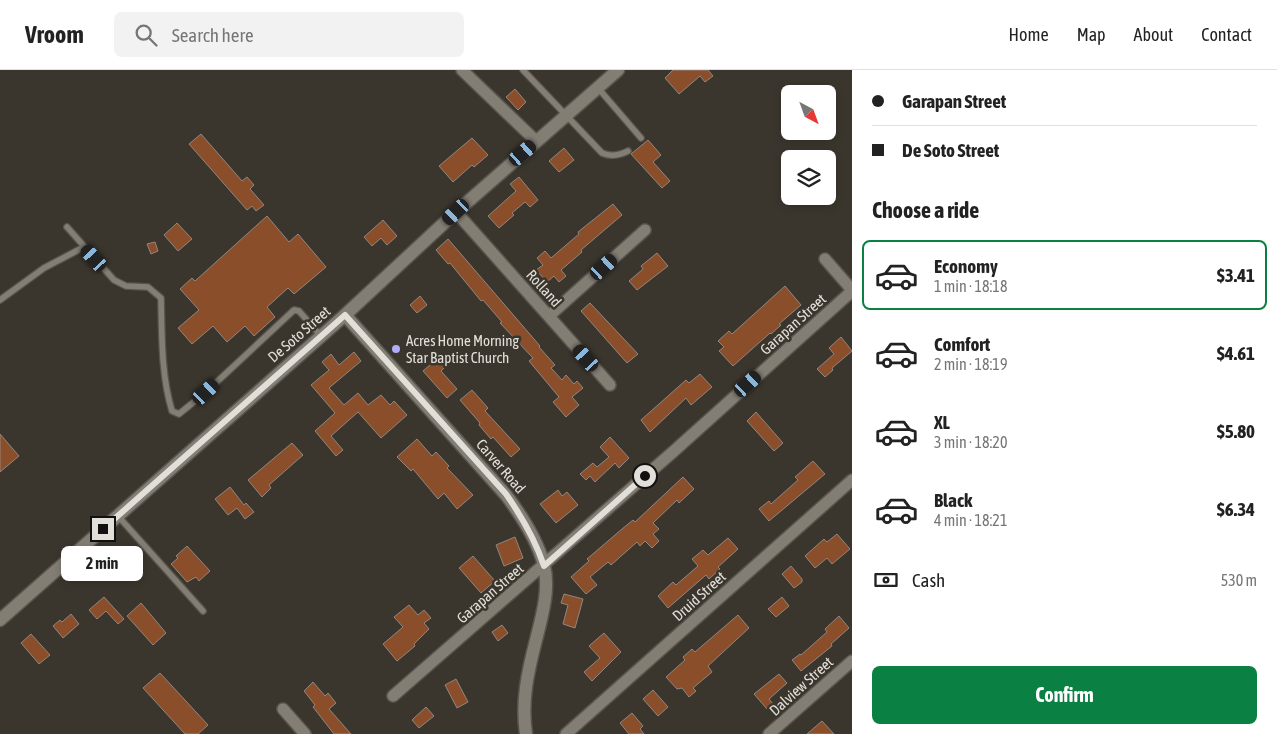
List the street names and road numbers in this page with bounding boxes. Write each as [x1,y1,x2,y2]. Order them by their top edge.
street label: Rolland [523,266,565,310]
street label: Garapan Street [757,290,829,358]
street label: De Soto Street [264,302,334,366]
street label: Carver Road [473,435,529,497]
street label: Garapan Street [453,560,527,626]
street label: Druid Street [669,568,729,624]
street label: Dalview Street [766,653,836,719]

